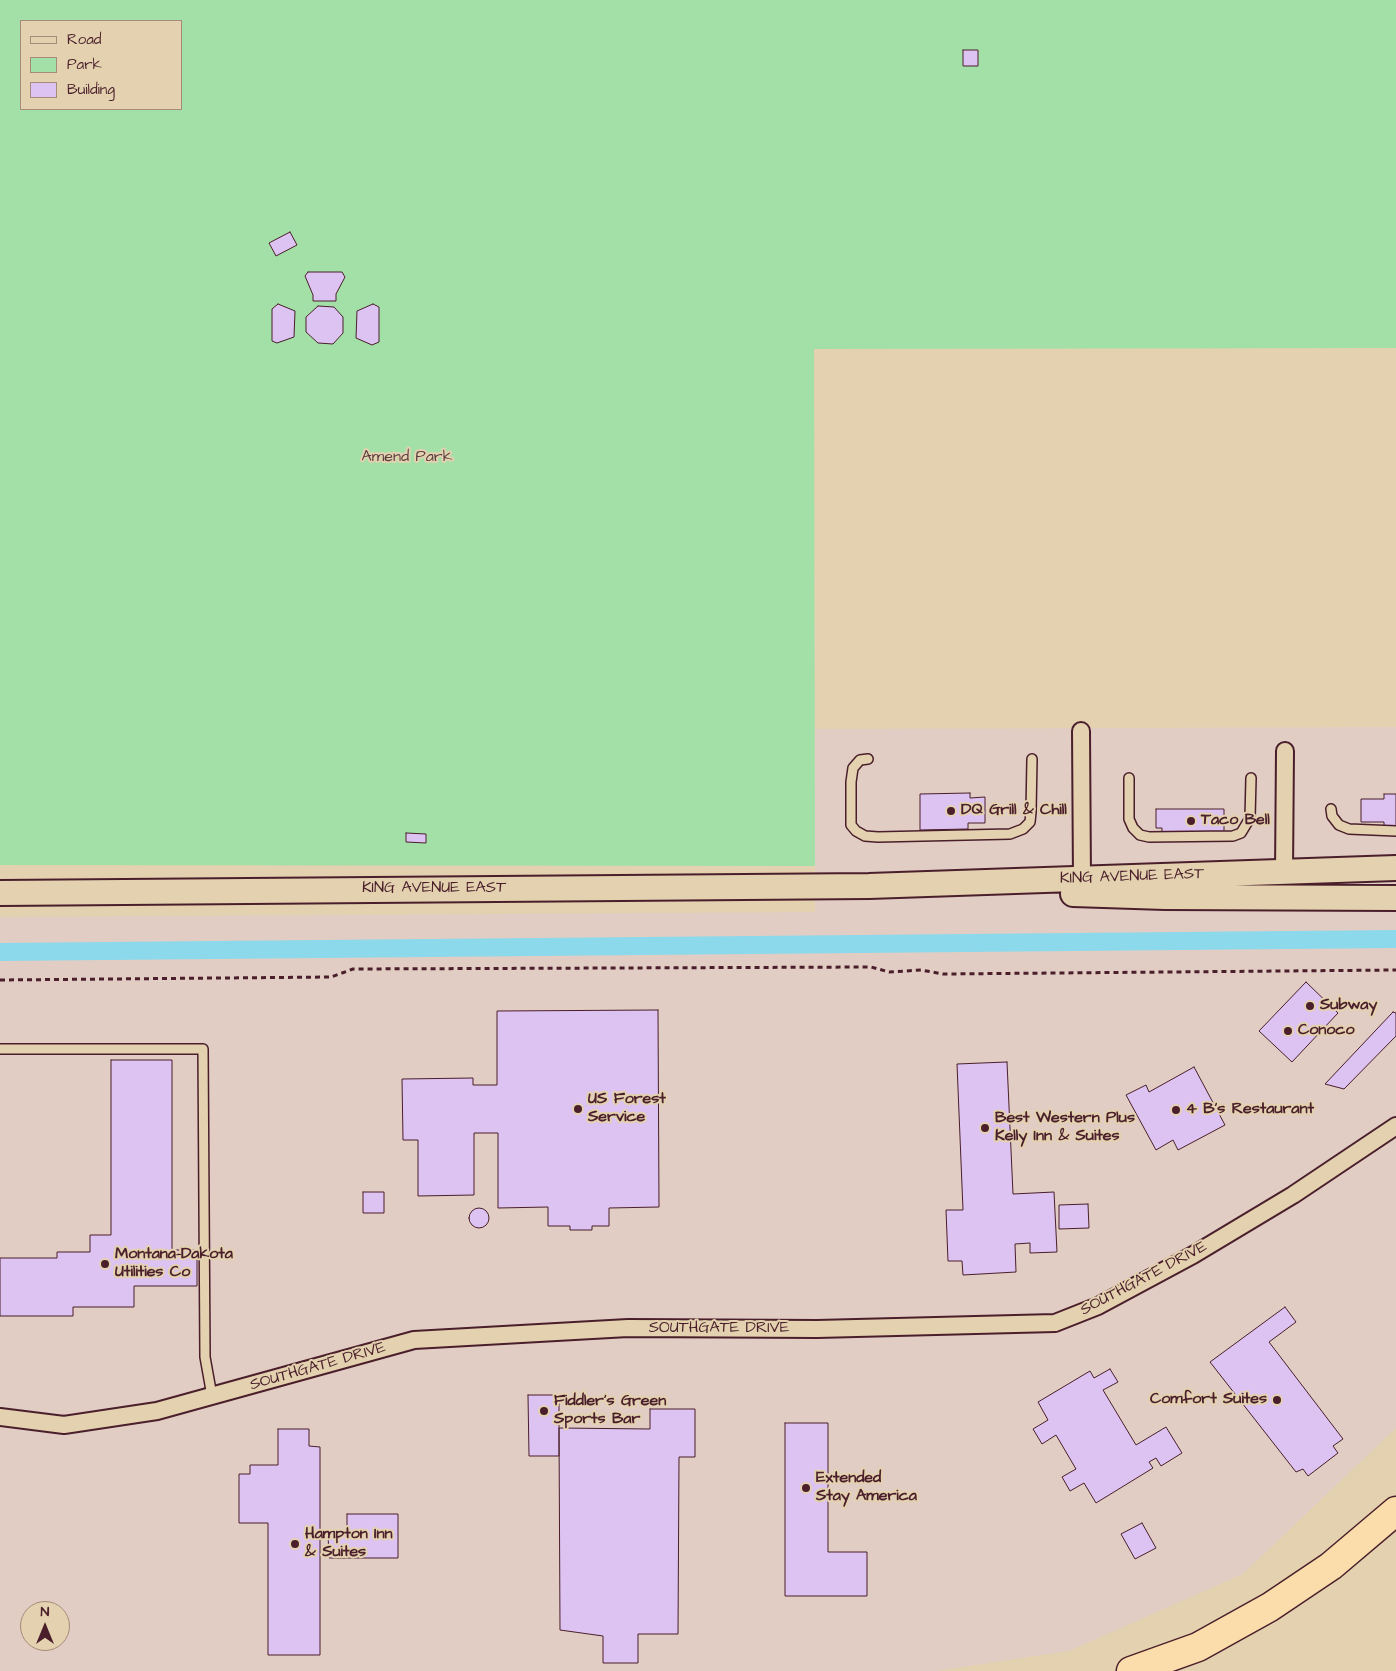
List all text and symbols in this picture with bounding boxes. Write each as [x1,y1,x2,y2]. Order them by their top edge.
legend [20,20,182,110]
text: Road [67,29,101,50]
text: Park [67,54,102,75]
text: Building [67,79,115,100]
park label: Amend Park [362,448,452,468]
place label: DQ Grill & Chill [961,801,1067,821]
marker: DQ Grill & Chill [945,805,957,817]
place label: Taco Bell [1201,811,1270,831]
marker: Taco Bell [1185,815,1197,827]
street label: KING AVENUE EAST [1060,865,1204,889]
street label: KING AVENUE EAST [362,879,506,899]
place label: Subway [1320,996,1377,1016]
marker: Subway [1304,1000,1316,1012]
place label: Conoco [1298,1021,1354,1041]
marker: Conoco [1282,1025,1294,1037]
place label: US Forest Service [588,1090,666,1128]
place label: 4 B's Restaurant [1186,1100,1314,1120]
marker: US Forest Service [572,1103,584,1115]
marker: 4 B's Restaurant [1170,1104,1182,1116]
place label: Best Western Plus Kelly Inn & Suites [995,1109,1135,1147]
marker: Best Western Plus Kelly Inn & Suites [979,1122,991,1134]
street label: SOUTHGATE DRIVE [1077,1238,1211,1320]
place label: Montana-Dakota Utilities Co [115,1245,233,1283]
marker: Montana-Dakota Utilities Co [99,1258,111,1270]
street label: SOUTHGATE DRIVE [649,1319,789,1339]
street label: SOUTHGATE DRIVE [248,1338,388,1396]
place label: Comfort Suites [1150,1390,1267,1410]
place label: Fiddler's Green Sports Bar [554,1392,666,1430]
marker: Comfort Suites [1271,1394,1283,1406]
marker: Fiddler's Green Sports Bar [538,1405,550,1417]
place label: Extended Stay America [816,1469,917,1507]
marker: Extended Stay America [800,1482,812,1494]
place label: Hampton Inn & Suites [305,1525,392,1563]
marker: Hampton Inn & Suites [289,1538,301,1550]
north arrow [20,1601,70,1651]
text: N [41,1602,49,1622]

